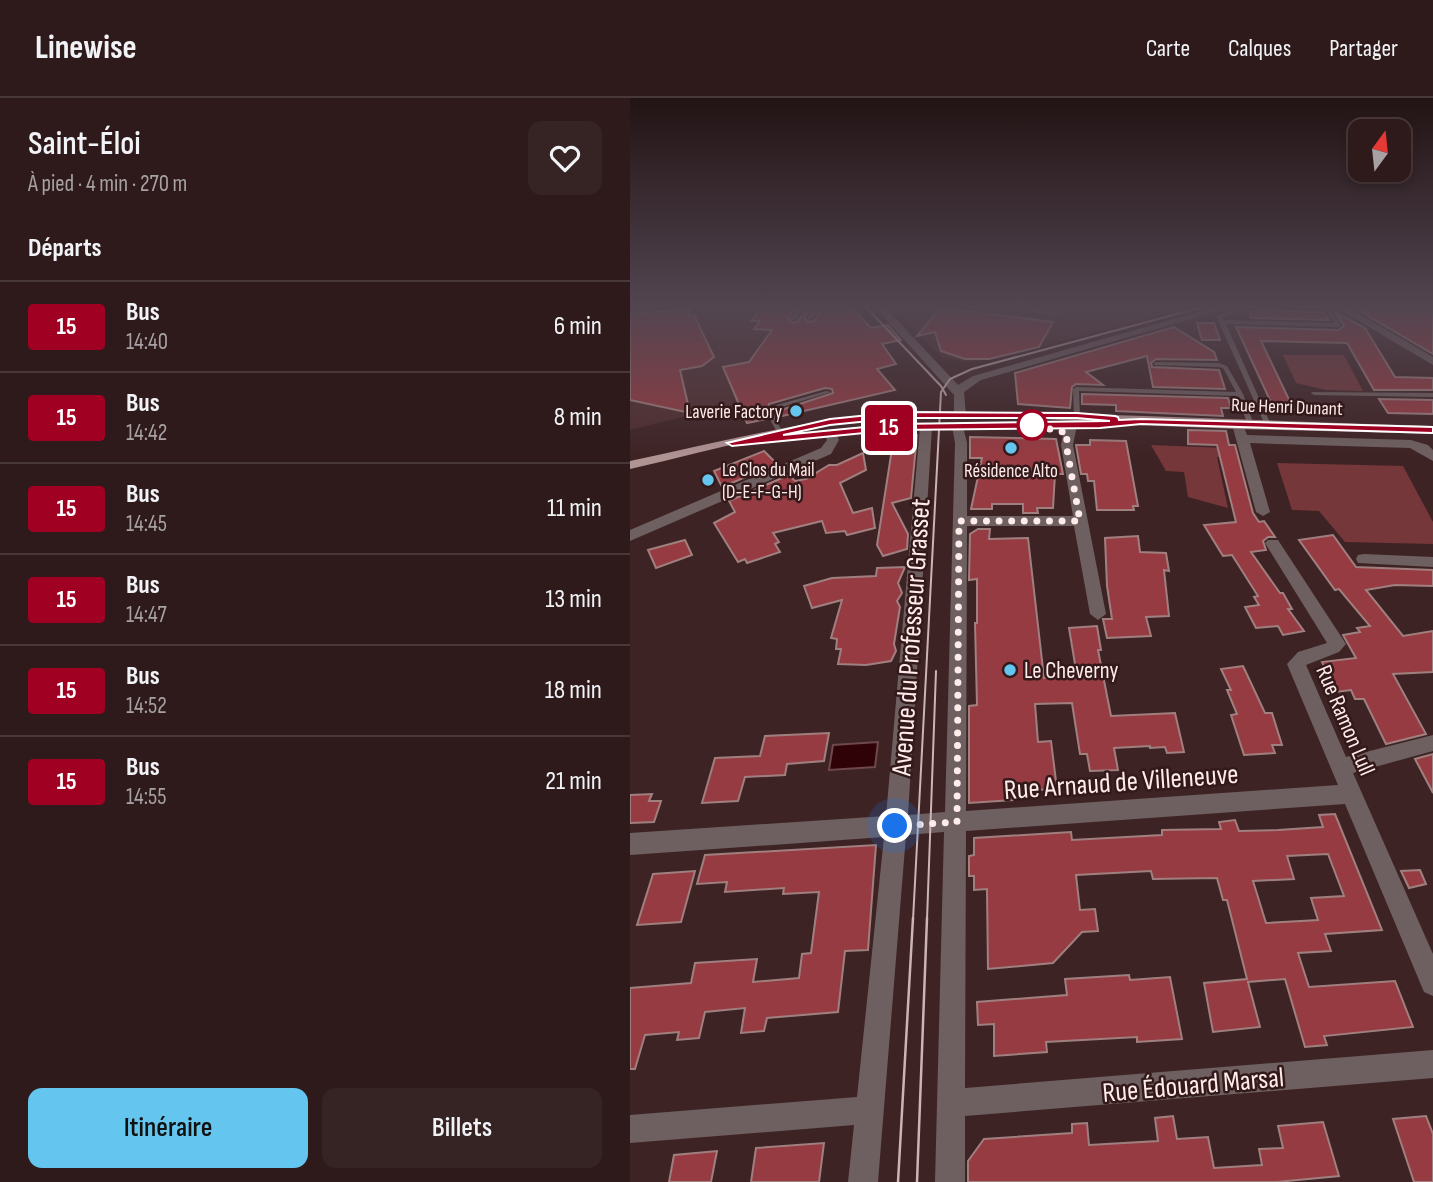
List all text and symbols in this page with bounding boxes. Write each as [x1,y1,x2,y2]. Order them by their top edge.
text: Linewise [35,28,137,68]
text: Carte [1146,34,1190,63]
text: Calques [1228,34,1291,63]
text: Partager [1329,34,1398,63]
north arrow [1348,119,1410,182]
map controls [1348,119,1411,182]
button: heart [528,121,602,195]
text: Saint-Éloi [28,124,141,164]
text: À pied · 4 min · 270 m [28,170,187,198]
text: Départs [28,233,101,264]
text: Bus [126,297,160,328]
text: 6 min [554,311,602,342]
text: 15 [57,312,77,341]
text: 14:40 [126,328,168,356]
text: Bus [126,388,160,419]
street label: Rue Henri Dunant [1231,394,1343,421]
place label: Laverie Factory [685,401,783,424]
text: 8 min [554,402,602,433]
text: 15 [57,403,77,432]
marker: Laverie Factory [788,403,804,419]
line badge: 15 [858,405,920,451]
unlabelled marker [1017,410,1047,440]
text: 15 [879,413,899,442]
text: 14:42 [126,419,167,447]
marker: Résidence Alto [1003,440,1019,456]
place label: Le Clos du Mail (D-E-F-G-H) [722,459,815,504]
place label: Résidence Alto [964,460,1058,483]
marker: Le Clos du Mail (D-E-F-G-H) [700,472,716,488]
text: Bus [126,479,160,510]
text: 11 min [547,493,602,524]
text: 15 [57,494,77,523]
street label: Avenue du Professeur Grasset [885,498,938,778]
text: 14:45 [126,510,167,538]
text: Bus [126,570,160,601]
text: 13 min [545,584,602,615]
text: 15 [57,585,77,614]
text: 14:47 [126,601,167,629]
place label: Le Cheverny [1024,657,1119,685]
text: Bus [126,661,160,692]
street label: Rue Ramon Lull [1309,661,1381,780]
marker: Le Cheverny [1002,662,1018,678]
text: 18 min [545,675,602,706]
text: 15 [57,676,77,705]
text: 14:52 [126,692,167,720]
text: Bus [126,752,160,783]
street label: Rue Arnaud de Villeneuve [1003,758,1240,807]
text: 21 min [545,766,602,797]
text: 15 [57,767,77,796]
text: 14:55 [126,783,166,811]
your location [877,808,912,843]
street label: Rue Édouard Marsal [1101,1061,1285,1110]
button: Itinéraire [28,1088,308,1168]
button: Billets [322,1088,602,1168]

